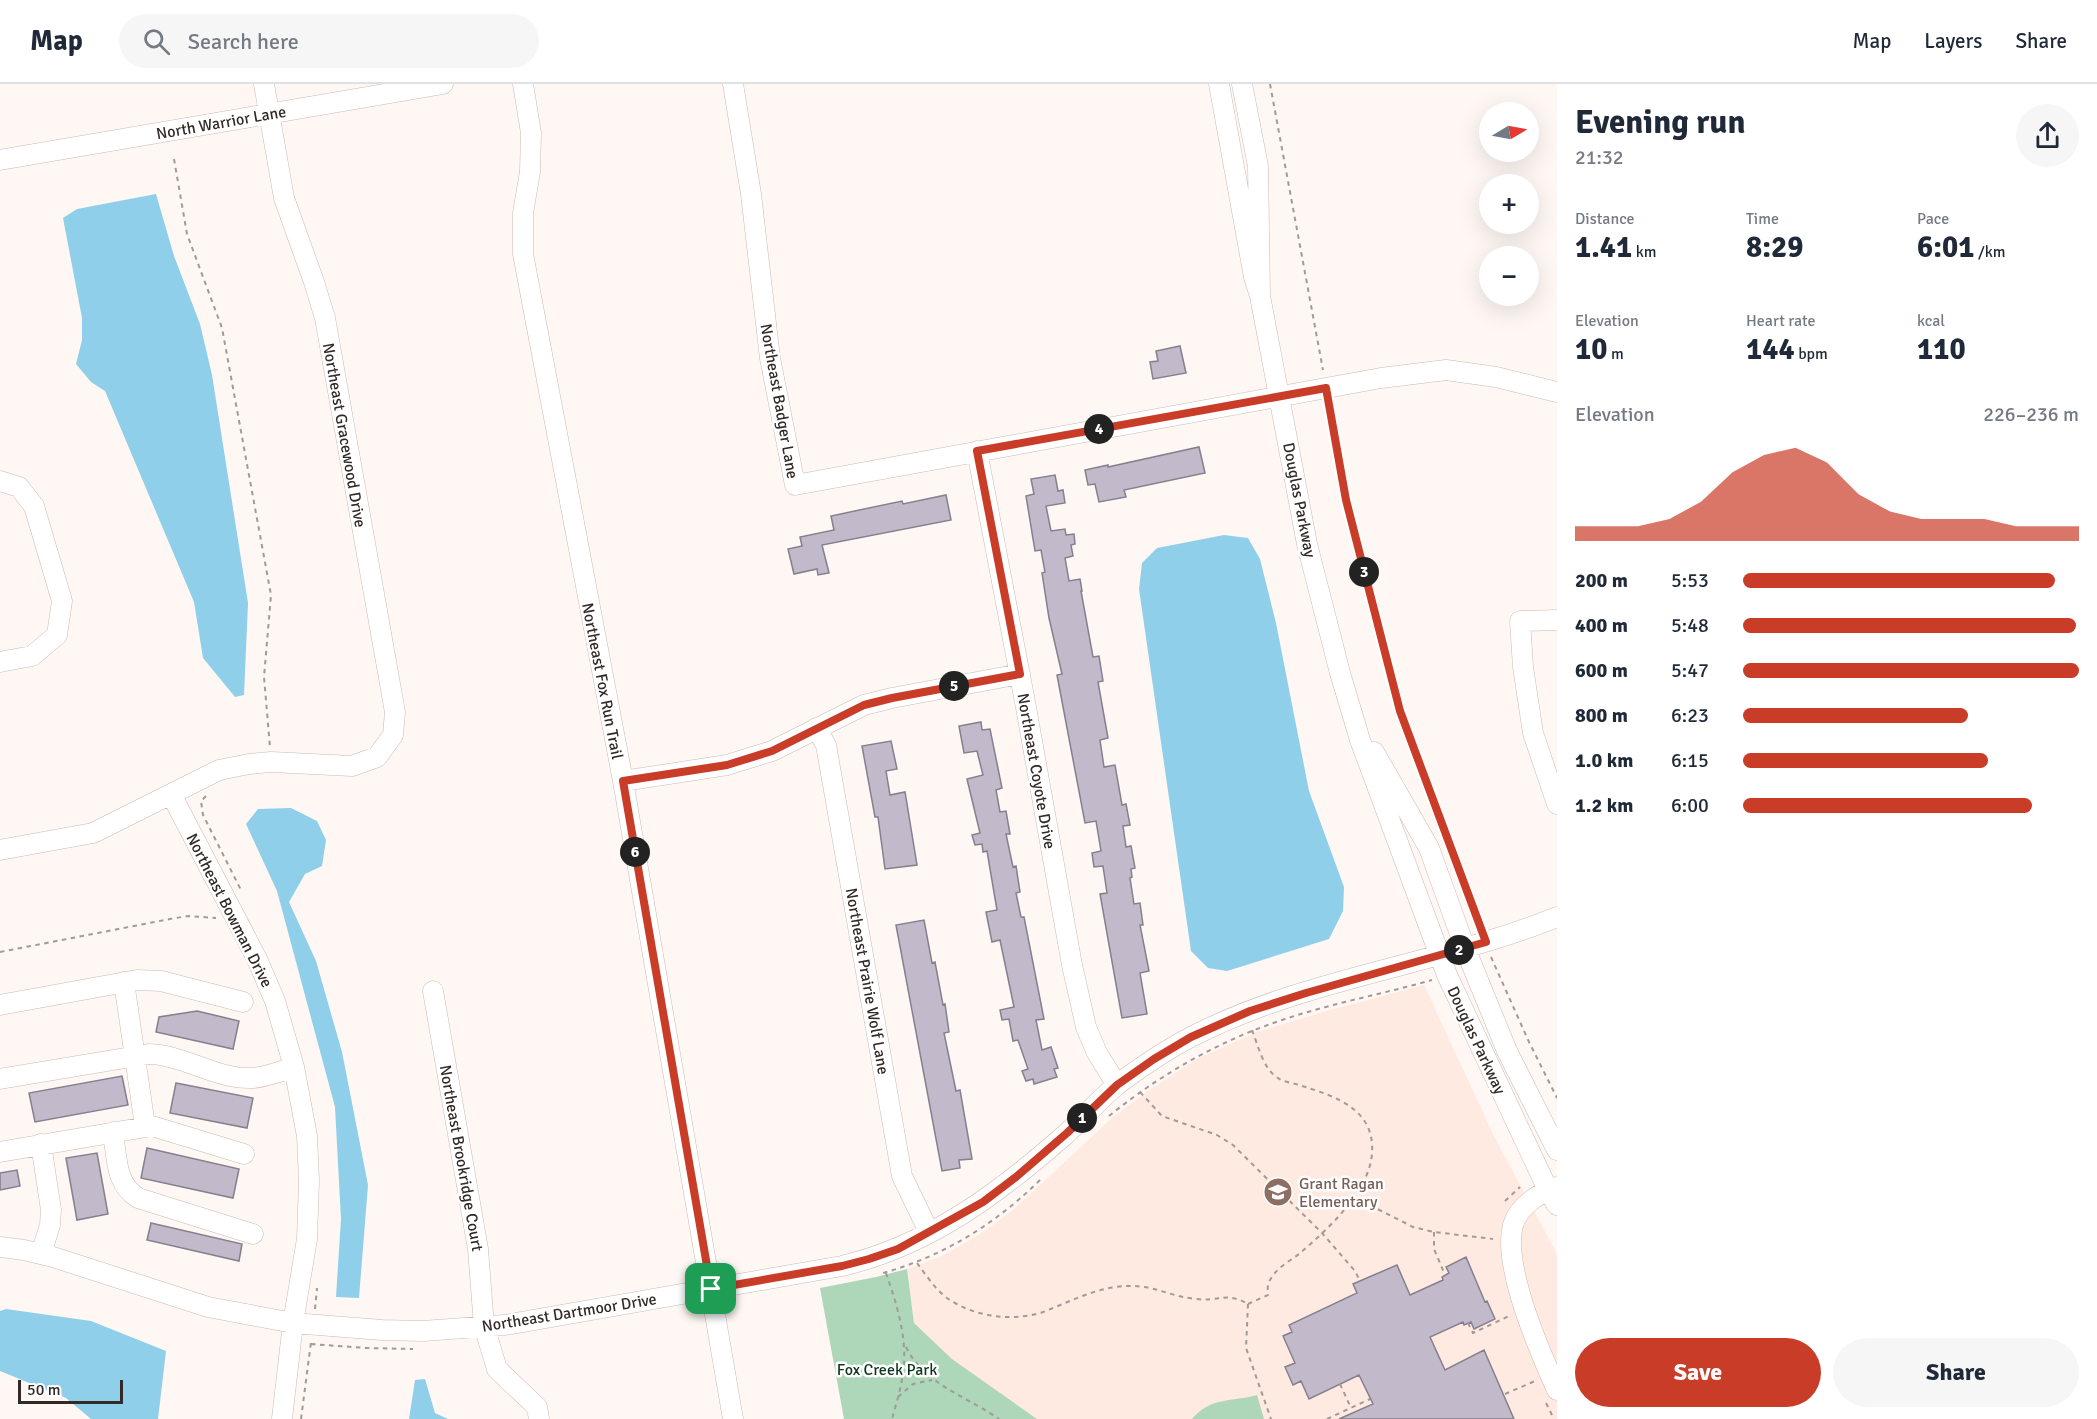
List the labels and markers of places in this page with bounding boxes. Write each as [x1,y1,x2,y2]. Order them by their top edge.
pin: 4 [1084,414,1114,444]
pin: 3 [1349,557,1379,587]
pin: 5 [939,671,969,701]
pin: 6 [620,837,650,867]
pin: 2 [1444,935,1474,965]
pin: 1 [1067,1103,1097,1133]
place label: Grant Ragan Elementary [1299,1174,1384,1212]
school or university icon: Grant Ragan Elementary [1262,1176,1294,1208]
pin [685,1263,736,1314]

